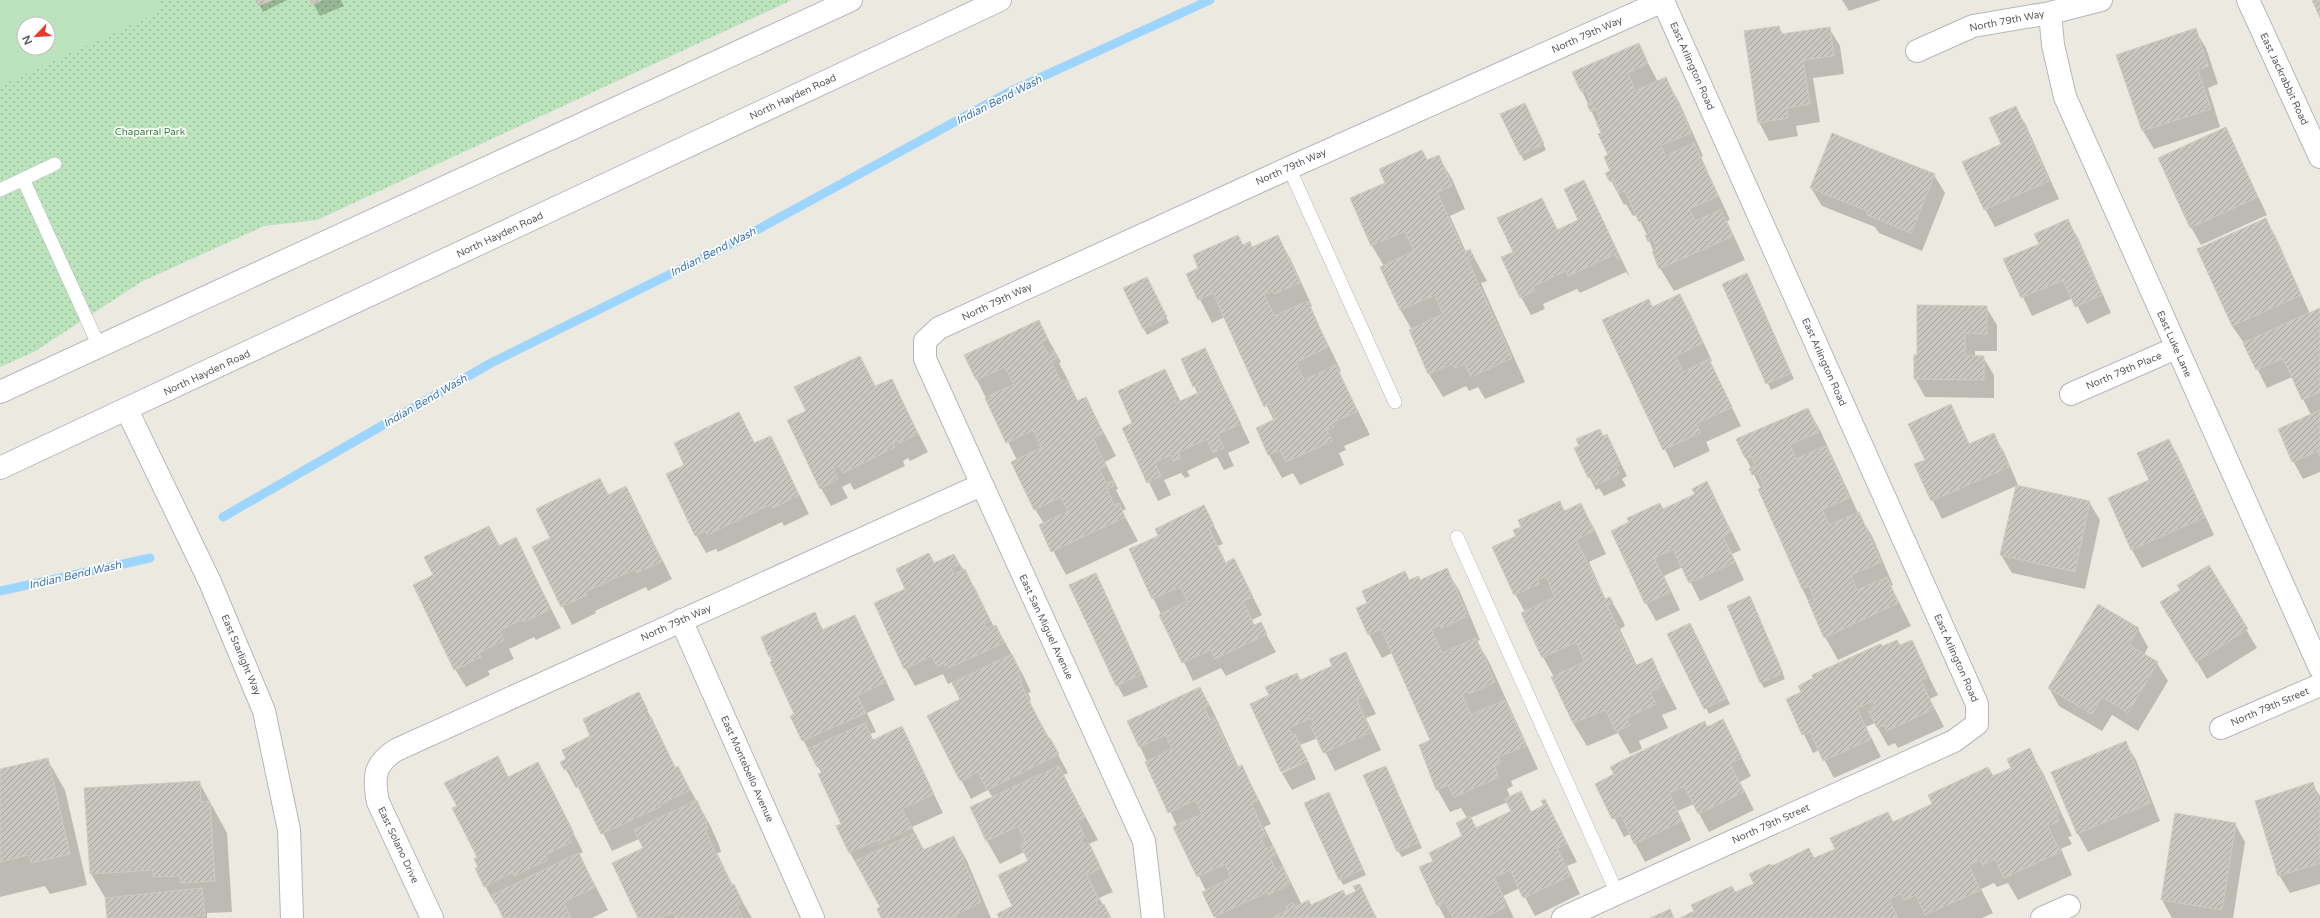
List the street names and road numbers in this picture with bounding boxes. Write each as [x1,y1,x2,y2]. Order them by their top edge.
street label: North 79th Way [1969,8,2046,34]
street label: North 79th Way [1550,14,1625,56]
street label: East Arlington Road [1667,20,1717,112]
street label: East Jackrabbit Road [2257,31,2311,127]
street label: North Hayden Road [748,72,838,122]
street label: North 79th Way [1254,146,1329,188]
street label: North Hayden Road [455,210,545,260]
street label: North 79th Way [960,280,1035,323]
street label: East Luke Lane [2154,309,2194,380]
street label: East Arlington Road [1799,316,1849,408]
street label: North Hayden Road [162,348,252,398]
street label: North 79th Place [2084,350,2164,392]
street label: East San Miguel Avenue [1016,573,1076,682]
street label: North 79th Way [639,602,714,644]
street label: East Arlington Road [1931,612,1981,704]
street label: East Starlight Way [219,613,264,698]
street label: North 79th Street [2229,685,2311,729]
street label: East Montebello Avenue [718,714,776,825]
street label: North 79th Street [1730,801,1812,847]
street label: East Solano Drive [375,805,421,885]

